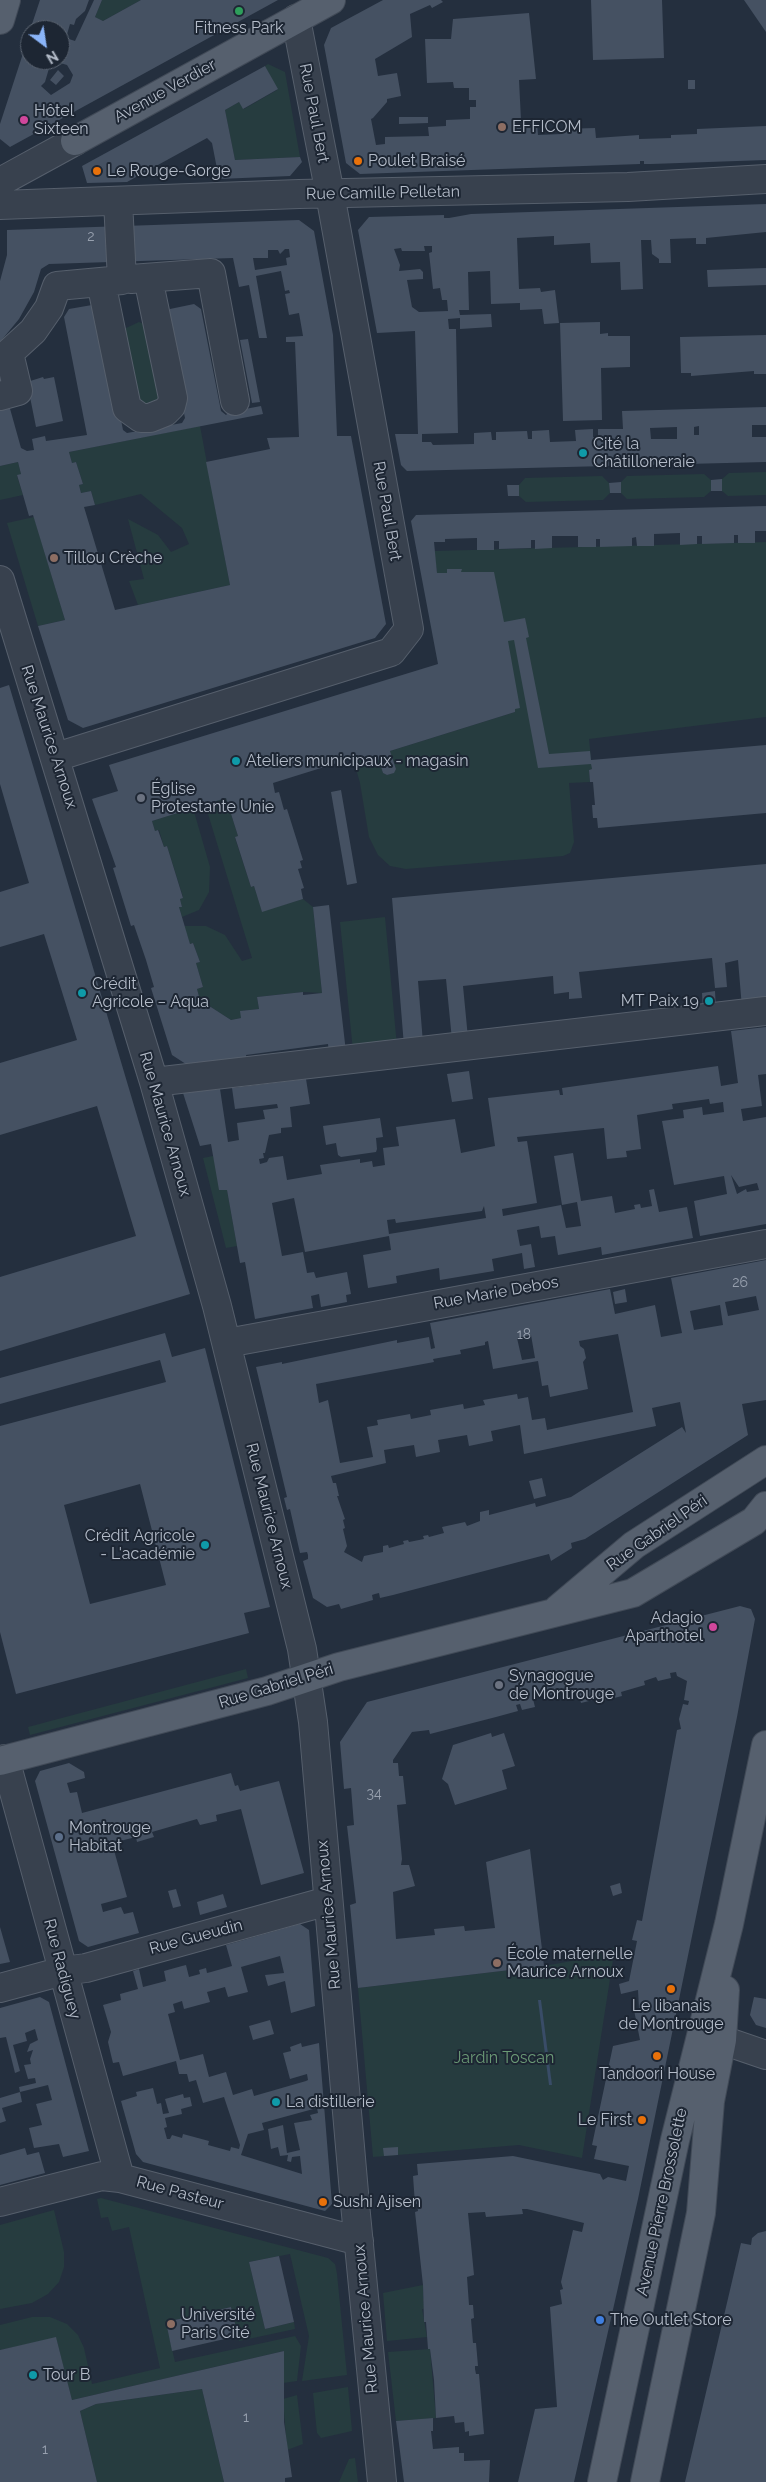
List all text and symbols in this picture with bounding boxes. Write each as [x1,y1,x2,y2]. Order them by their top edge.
marker: Fitness Park [233,5,245,17]
place label: Fitness Park [194,18,284,38]
north arrow [20,20,70,70]
text: N [44,47,61,67]
street label: Avenue Verdier [111,55,219,127]
street label: Rue Paul Bert [295,62,333,164]
place label: Hôtel Sixteen [34,101,89,139]
marker: Hôtel Sixteen [18,114,30,126]
place label: EFFICOM [512,117,581,137]
marker: EFFICOM [496,121,508,133]
place label: Poulet Braisé [368,151,465,171]
marker: Poulet Braisé [352,155,364,167]
place label: Le Rouge-Gorge [107,161,231,181]
marker: Le Rouge-Gorge [91,165,103,177]
street label: Rue Camille Pelletan [306,182,460,204]
house number: 2 [87,229,95,245]
place label: Cité la Châtilloneraie [593,434,695,472]
marker: Cité la Châtilloneraie [577,447,589,459]
street label: Rue Paul Bert [369,460,405,562]
place label: Tillou Crèche [64,548,162,568]
marker: Tillou Crèche [48,552,60,564]
street label: Rue Maurice Arnoux [17,663,81,811]
place label: Ateliers municipaux - magasin [246,751,469,771]
marker: Ateliers municipaux - magasin [230,755,242,767]
place label: Église Protestante Unie [151,779,274,817]
marker: Église Protestante Unie [135,792,147,804]
place label: Crédit Agricole − Aqua [92,974,209,1012]
marker: Crédit Agricole − Aqua [76,987,88,999]
place label: MT Paix 19 [621,991,699,1011]
marker: MT Paix 19 [703,995,715,1007]
street label: Rue Maurice Arnoux [135,1049,195,1199]
street label: Rue Marie Debos [432,1273,560,1313]
house number: 26 [732,1275,748,1291]
house number: 18 [517,1327,531,1343]
street label: Rue Maurice Arnoux [242,1441,296,1591]
street label: Rue Gabriel Péri [603,1491,711,1575]
place label: Crédit Agricole - L'académie [85,1526,195,1564]
marker: Crédit Agricole - L'académie [199,1539,211,1551]
place label: Adagio Aparthotel [625,1608,703,1646]
marker: Adagio Aparthotel [707,1621,719,1633]
street label: Rue Gabriel Péri [216,1659,336,1713]
place label: Synagogue de Montrouge [509,1666,614,1704]
marker: Synagogue de Montrouge [493,1679,505,1691]
house number: 34 [366,1786,382,1802]
place label: Montrouge Habitat [69,1818,151,1856]
marker: Montrouge Habitat [53,1831,65,1843]
street label: Rue Maurice Arnoux [313,1840,345,1990]
street label: Rue Gueudin [147,1915,245,1959]
street label: Rue Radiguey [39,1917,85,2021]
place label: École maternelle Maurice Arnoux [507,1944,633,1982]
marker: École maternelle Maurice Arnoux [491,1957,503,1969]
marker: Le libanais de Montrouge [665,1983,677,1995]
place label: Le libanais de Montrouge [618,1996,724,2034]
park label: Jardin Toscan [454,2048,554,2068]
marker: Tandoori House [651,2050,663,2062]
place label: Tandoori House [599,2064,715,2084]
place label: La distillerie [286,2092,375,2112]
marker: La distillerie [270,2096,282,2108]
street label: Avenue Pierre Brossolette [633,2106,691,2298]
place label: Le First [578,2110,632,2130]
marker: Le First [636,2114,648,2126]
street label: Rue Pasteur [134,2172,226,2214]
place label: Sushi Ajisen [333,2192,421,2212]
marker: Sushi Ajisen [317,2196,329,2208]
street label: Rue Maurice Arnoux [350,2244,382,2394]
place label: Université Paris Cité [181,2305,255,2343]
place label: The Outlet Store [610,2310,732,2330]
marker: The Outlet Store [594,2314,606,2326]
marker: Université Paris Cité [165,2318,177,2330]
place label: Tour B [43,2365,90,2385]
marker: Tour B [27,2369,39,2381]
house number: 1 [243,2410,249,2426]
house number: 1 [42,2442,48,2458]

